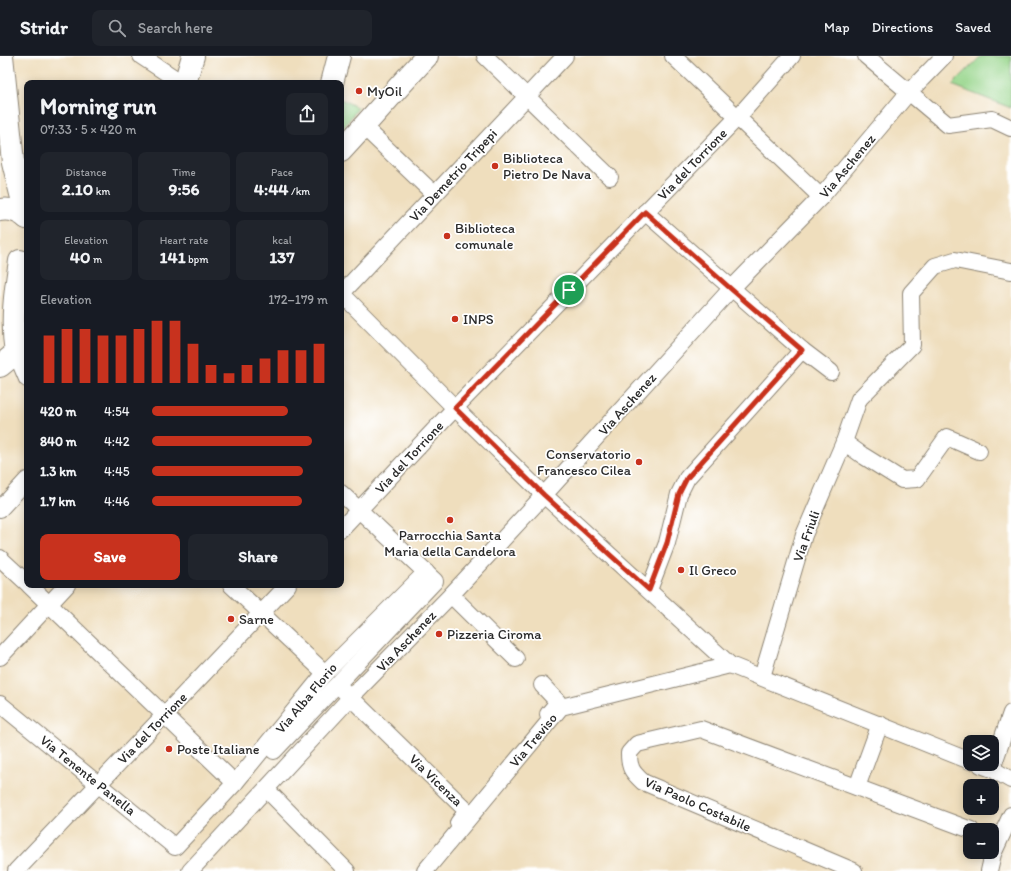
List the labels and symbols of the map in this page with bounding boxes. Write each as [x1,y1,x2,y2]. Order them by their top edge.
place label: MyOil [367,83,402,100]
marker: MyOil [354,86,364,96]
street label: Via Demetrio Tripepi [406,125,501,225]
street label: Via del Torrione [654,125,731,204]
street label: Via Aschenez [816,130,880,202]
place label: Biblioteca Pietro De Nava [503,150,592,183]
marker: Biblioteca Pietro De Nava [490,161,500,171]
place label: Biblioteca comunale [455,220,515,253]
marker: Biblioteca comunale [442,231,452,241]
pin [552,273,586,307]
place label: INPS [463,311,494,328]
marker: INPS [450,314,460,324]
street label: Via Aschenez [595,369,660,439]
street label: Via del Torrione [371,417,448,497]
place label: Conservatorio Francesco Cilea [537,446,632,479]
marker: Conservatorio Francesco Cilea [634,457,644,467]
street label: Via Friuli [789,508,824,564]
marker: Parrocchia Santa Maria della Candelora [445,515,455,525]
place label: Parrocchia Santa Maria della Candelora [384,527,517,560]
place label: Il Greco [689,562,737,579]
marker: Il Greco [676,565,686,575]
street label: Via Aschenez [373,607,440,676]
place label: Sarne [239,611,274,628]
marker: Sarne [226,614,236,624]
place label: Pizzeria Ciroma [447,626,542,643]
marker: Pizzeria Ciroma [434,629,444,639]
street label: Via Alba Florio [272,660,341,737]
street label: Via del Torrione [114,689,191,768]
street label: Via Treviso [506,710,561,771]
street label: Via Tenente Panella [36,732,139,819]
place label: Poste Italiane [177,741,260,758]
marker: Poste Italiane [164,744,174,754]
street label: Via Vicenza [405,751,466,810]
street label: Via Paolo Costabile [642,773,754,836]

